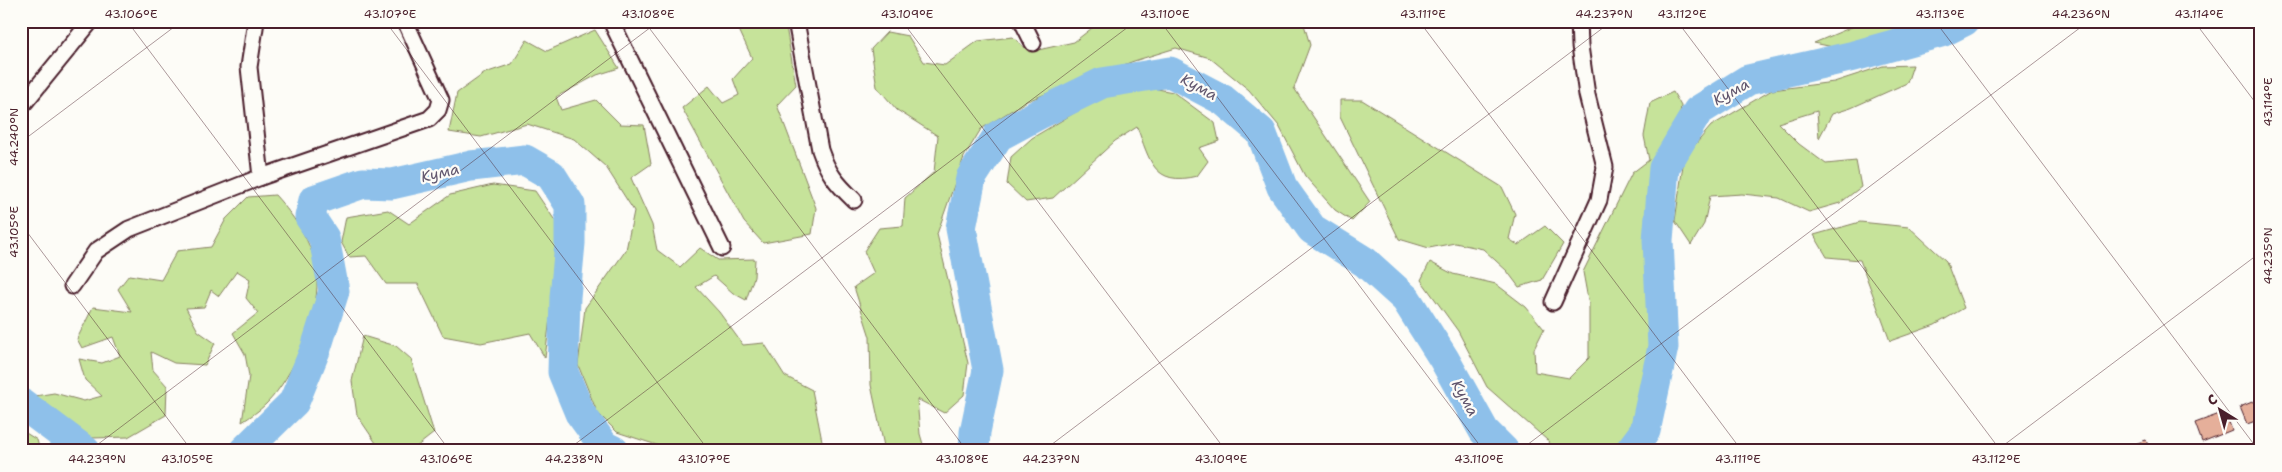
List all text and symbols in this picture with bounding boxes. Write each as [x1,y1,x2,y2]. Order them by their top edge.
text: 43.106°E [105,6,157,22]
text: 43.107°E [364,6,416,22]
text: 43.108°E [622,6,674,22]
text: 43.109°E [881,6,933,22]
text: 43.110°E [1140,6,1190,22]
text: 43.111°E [1400,6,1446,22]
text: 44.237°N [1575,6,1633,22]
text: 43.112°E [1658,6,1706,22]
text: 43.113°E [1916,6,1965,22]
text: 44.236°N [2052,6,2110,22]
text: 43.114°E [2174,6,2224,22]
water label: Кума [1177,69,1221,105]
water label: Кума [1709,74,1753,110]
text: 43.114°E [2260,77,2276,127]
text: 44.240°N [6,108,22,166]
water label: Кума [419,159,461,187]
text: 43.105°E [6,206,22,258]
text: 44.235°N [2260,227,2276,285]
water label: Кума [1447,376,1483,420]
north arrow [2194,384,2244,434]
text: С [2203,390,2221,409]
text: 44.239°N [68,451,126,467]
text: 43.105°E [161,451,213,467]
text: 43.106°E [420,451,472,467]
text: 44.238°N [545,451,603,467]
text: 43.107°E [678,451,730,467]
text: 43.108°E [936,451,988,467]
text: 44.237°N [1022,451,1080,467]
text: 43.109°E [1195,451,1247,467]
text: 43.110°E [1454,451,1504,467]
text: 43.111°E [1715,451,1761,467]
text: 43.112°E [1972,451,2020,467]

